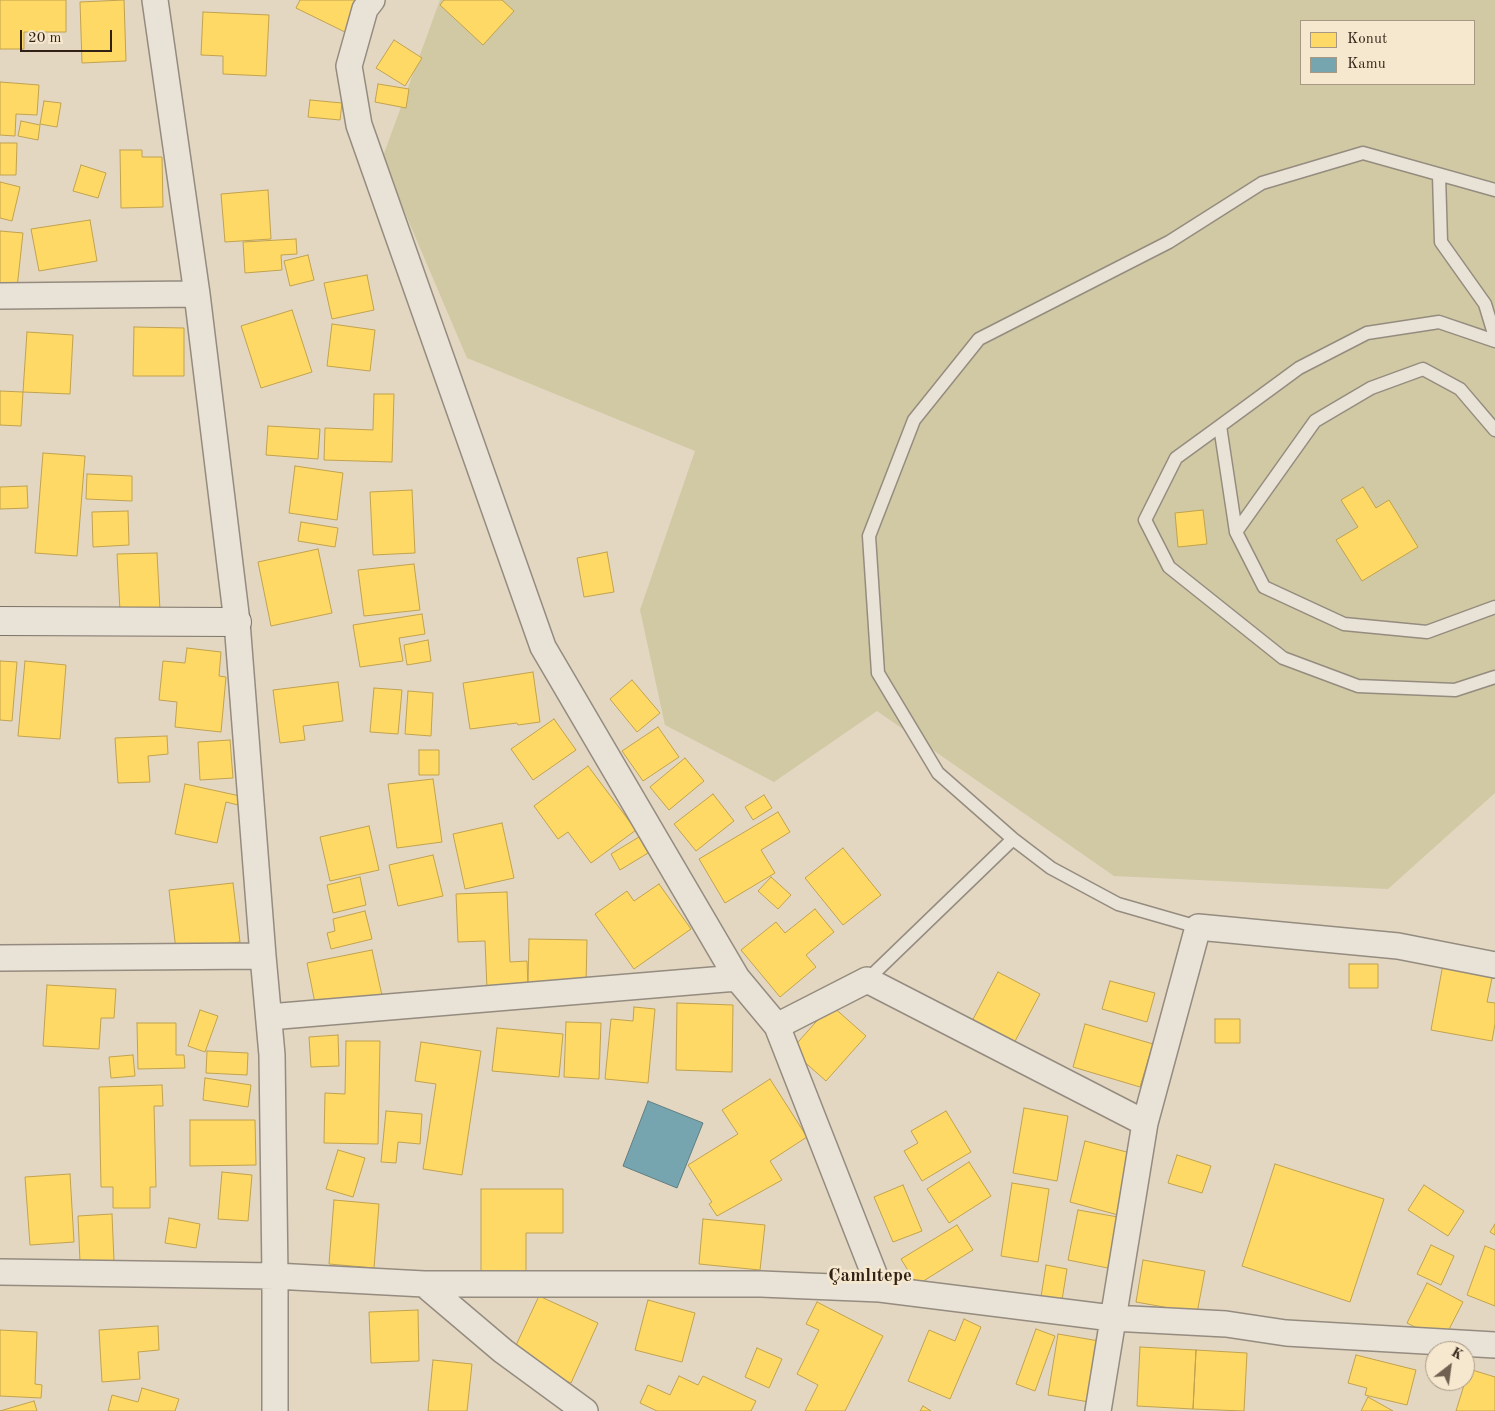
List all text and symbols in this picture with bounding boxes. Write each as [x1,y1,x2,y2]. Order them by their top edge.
scale bar [22,20,115,52]
legend [1300,20,1475,85]
text: 20 m [28,31,62,46]
text: Konut [1347,32,1387,47]
text: Kamu [1347,57,1386,72]
district label: Çamlıtepe [828,1265,912,1287]
north arrow [1425,1341,1475,1391]
text: K [1449,1345,1465,1363]

